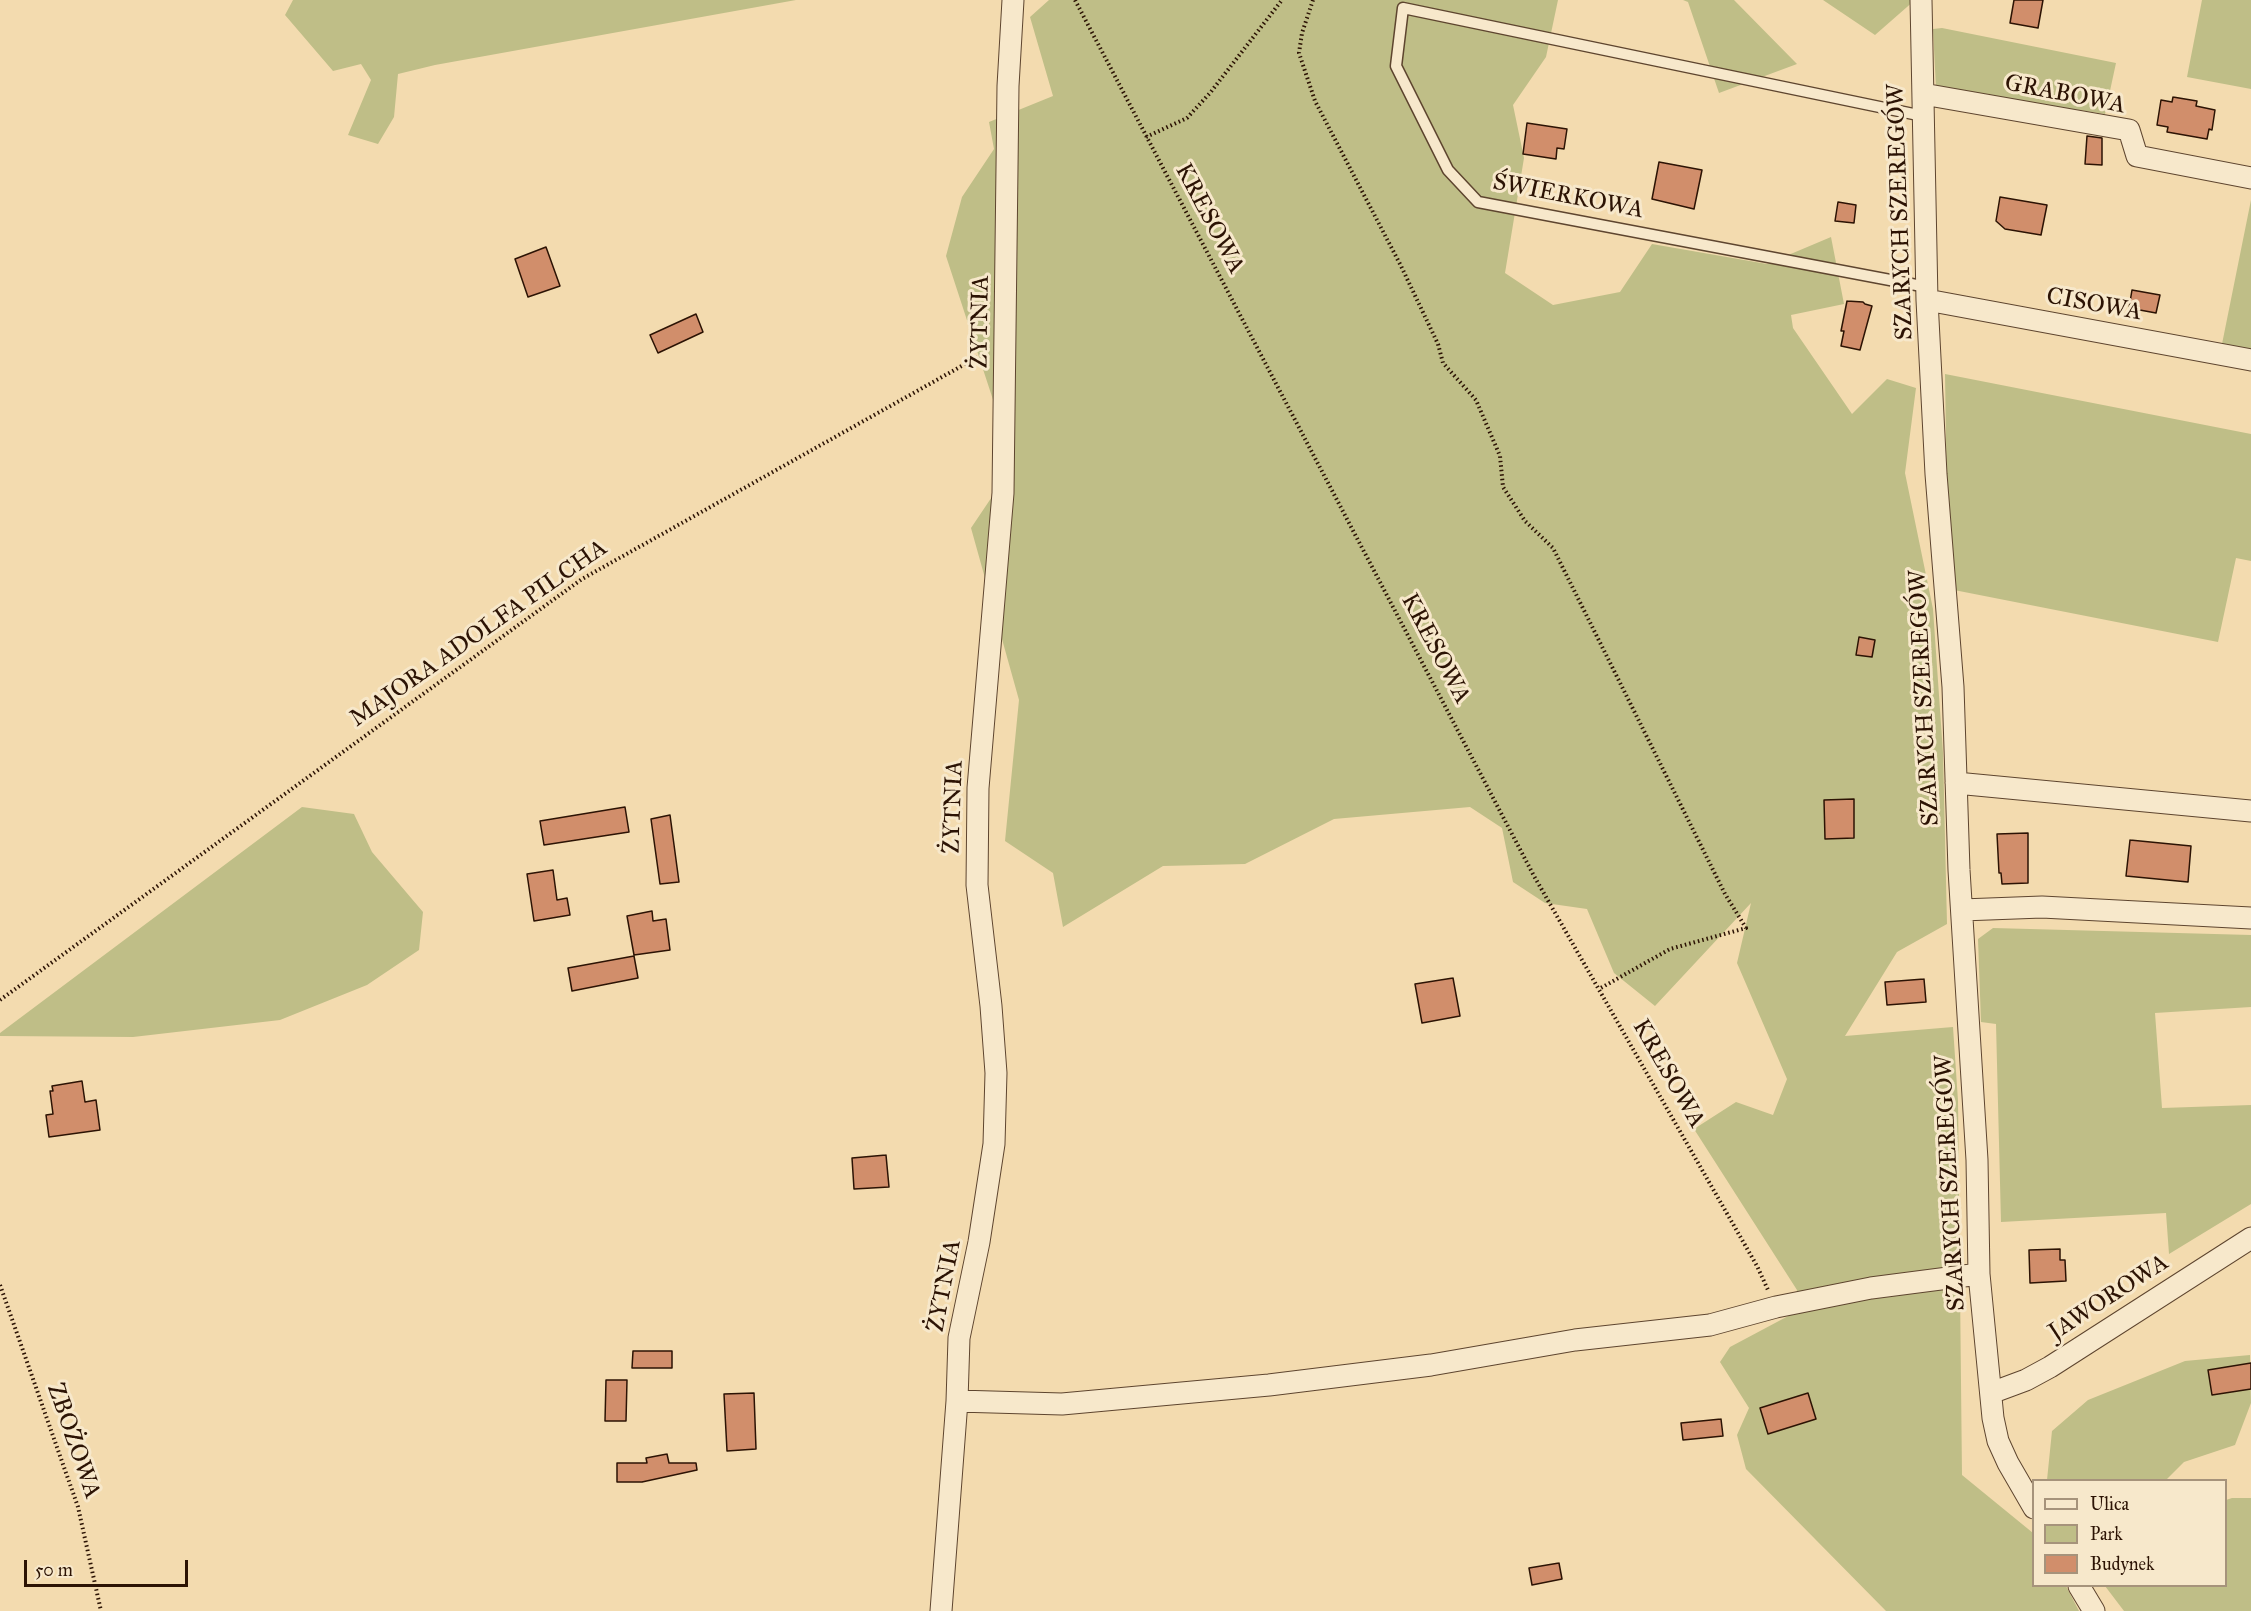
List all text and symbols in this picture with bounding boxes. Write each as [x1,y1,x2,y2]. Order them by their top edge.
street label: GRABOWA [2002,69,2128,121]
street label: SZARYCH SZEREGÓW [1882,83,1920,341]
street label: KRESOWA [1168,159,1250,279]
street label: ŚWIERKOWA [1490,168,1646,226]
street label: ŻYTNIA [966,275,996,369]
street label: CISOWA [2044,282,2144,328]
street label: MAJORA ADOLFA PILCHA [345,534,613,734]
street label: SZARYCH SZEREGÓW [1904,569,1946,827]
street label: KRESOWA [1394,589,1476,709]
street label: ŻYTNIA [938,760,970,854]
street label: KRESOWA [1625,1014,1711,1134]
street label: SZARYCH SZEREGÓW [1930,1054,1972,1312]
street label: ŻYTNIA [922,1237,968,1335]
street label: JAWOROWA [2044,1249,2174,1347]
street label: ZBOŻOWA [40,1380,106,1502]
legend [2032,1479,2227,1587]
text: Ulica [2090,1493,2129,1515]
text: Park [2090,1523,2123,1545]
scale bar [27,1548,190,1586]
text: Budynek [2090,1553,2154,1575]
text: 50 m [35,1559,73,1581]

